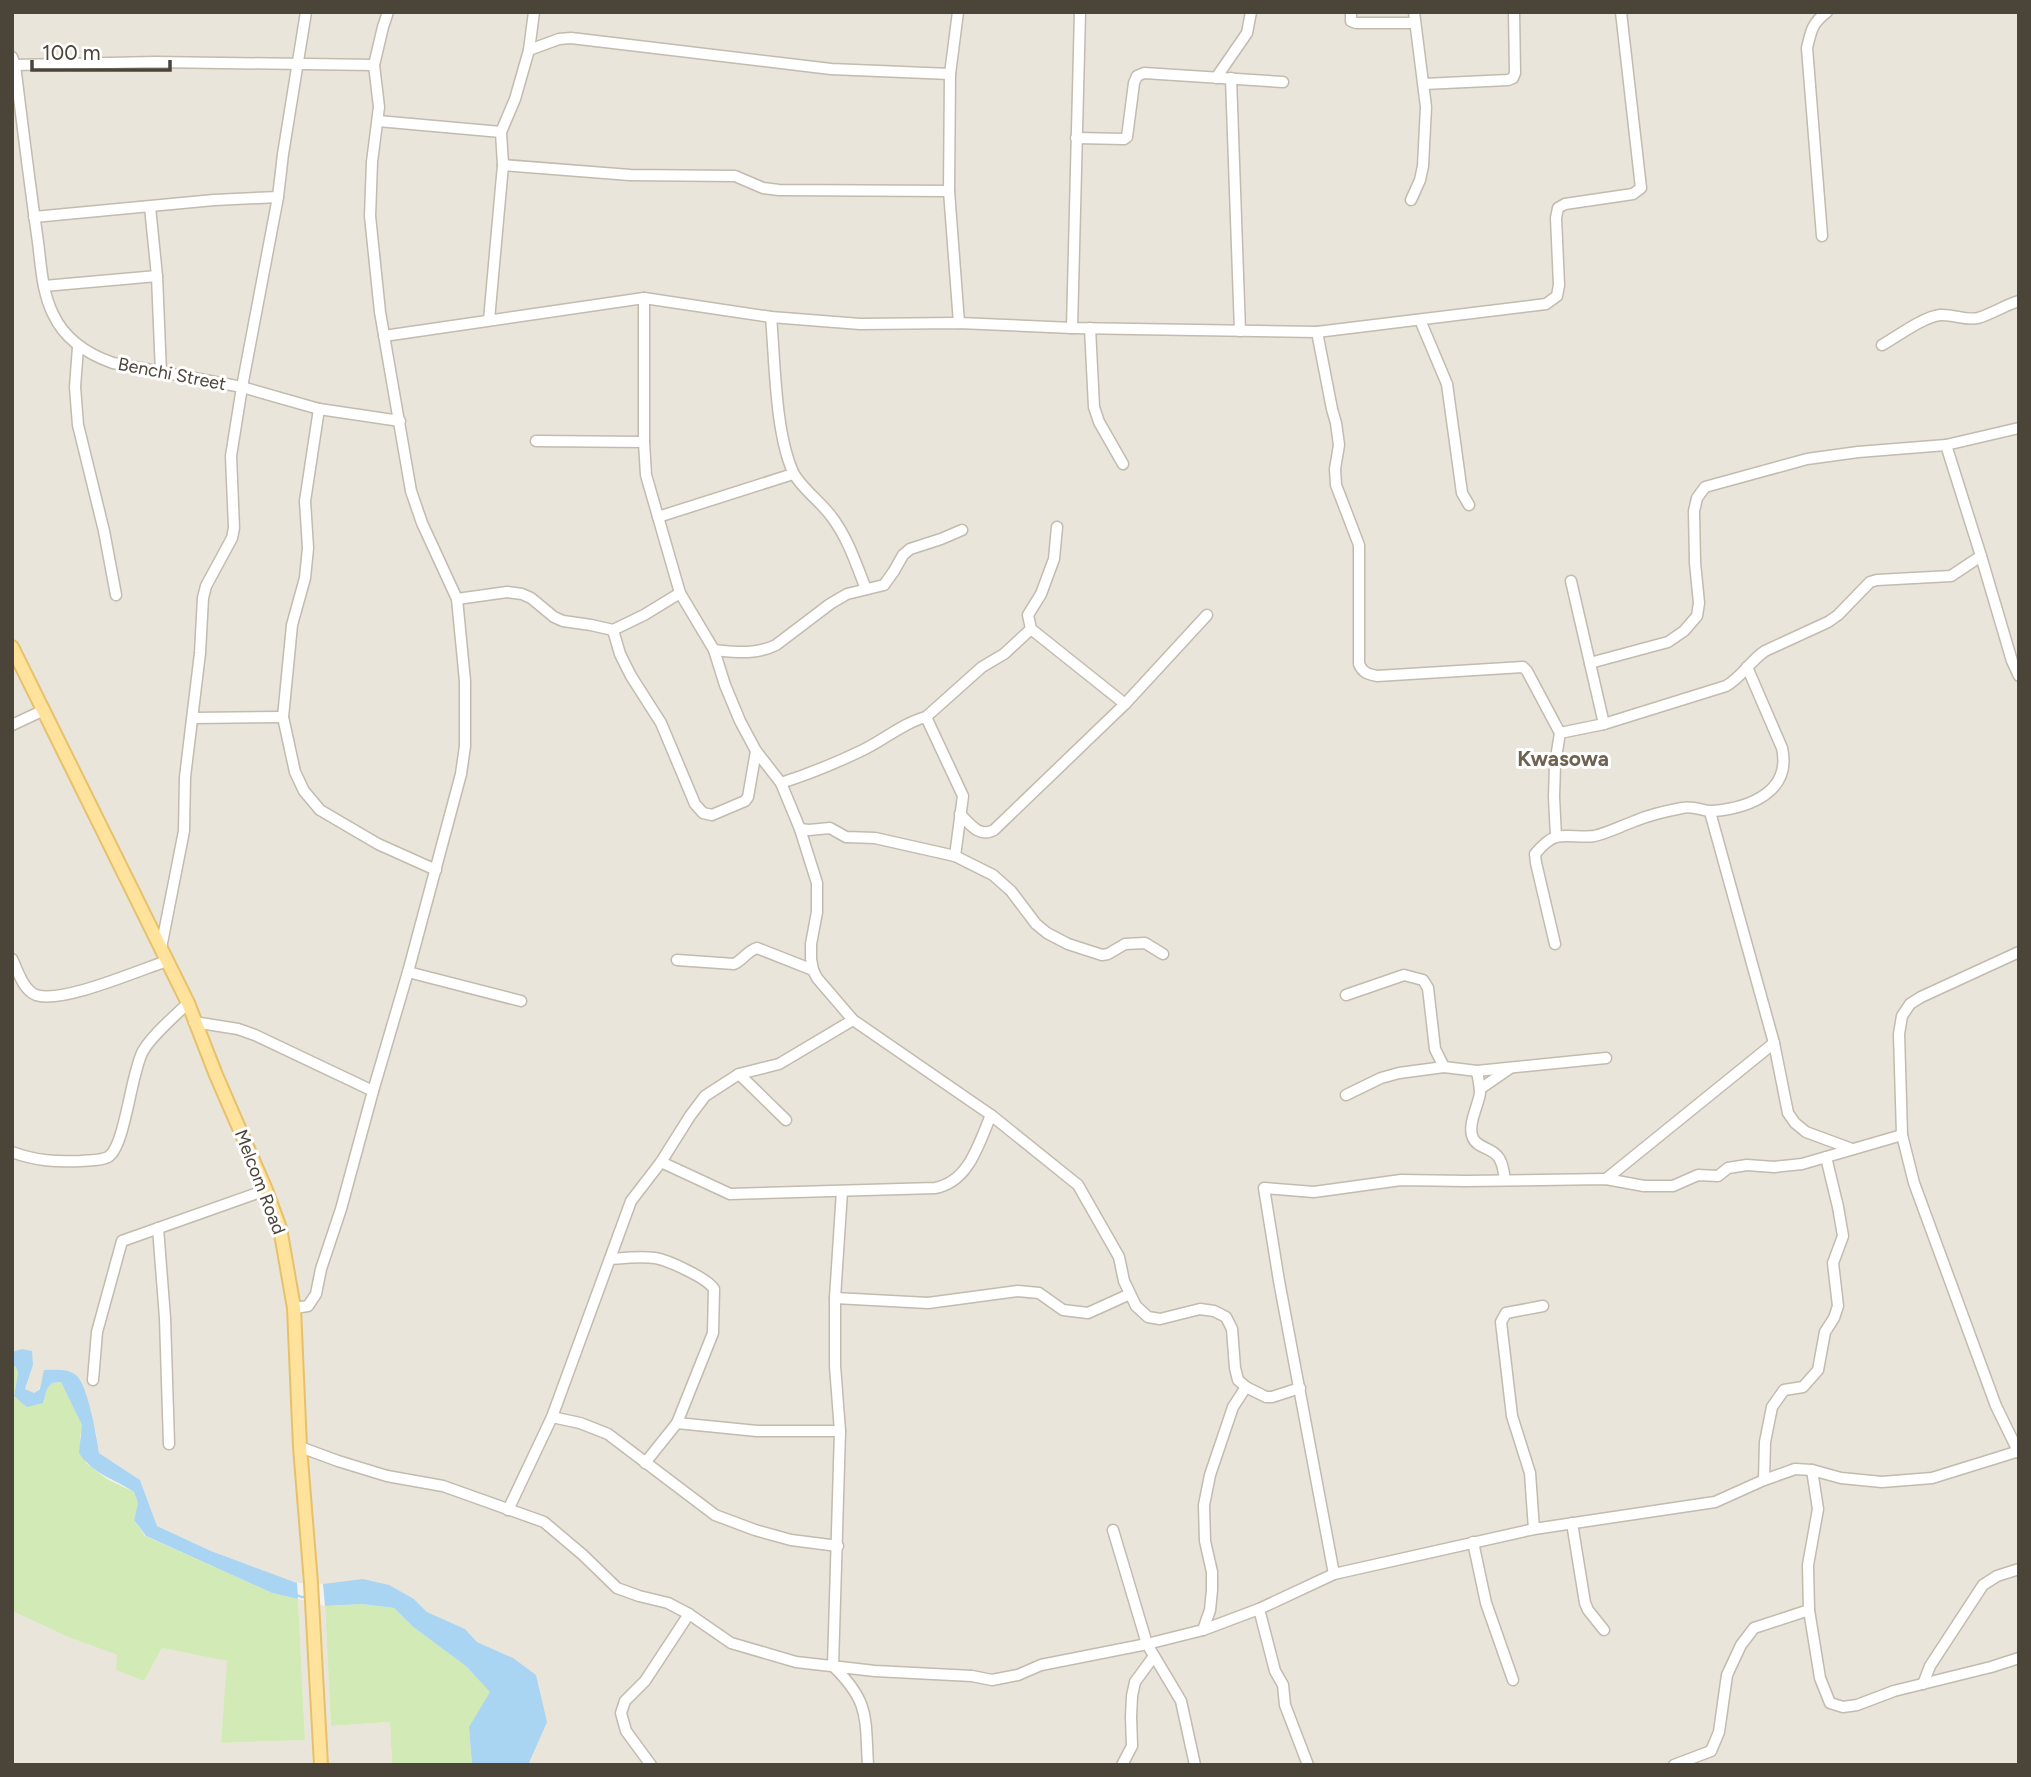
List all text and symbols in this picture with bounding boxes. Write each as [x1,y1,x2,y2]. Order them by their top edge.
scale bar [32,28,170,72]
text: 100 m [42,40,101,65]
street label: Benchi Street [116,353,228,395]
district label: Kwasowa [1517,746,1609,771]
street label: Melcom Road [230,1127,290,1237]

